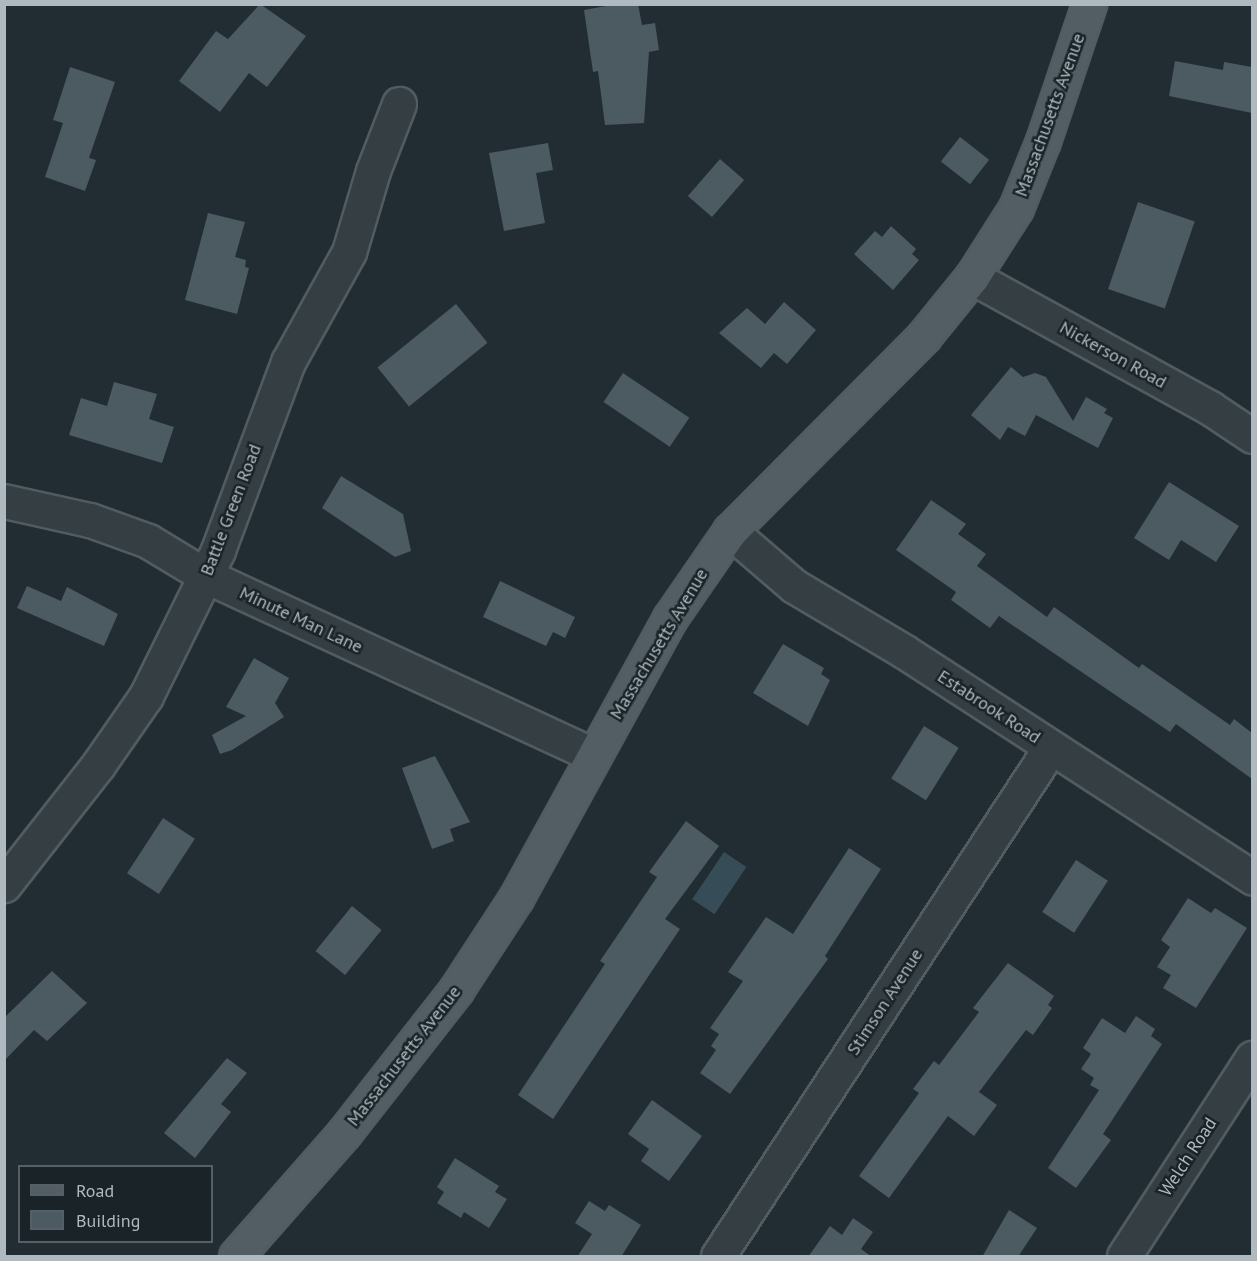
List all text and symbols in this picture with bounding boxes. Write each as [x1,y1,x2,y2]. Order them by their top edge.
street label: Massachusetts Avenue [1010,30,1090,200]
street label: Nickerson Road [1056,317,1170,393]
street label: Battle Green Road [196,441,266,579]
street label: Massachusetts Avenue [605,565,713,723]
street label: Minute Man Lane [236,582,366,658]
street label: Estabrook Road [933,666,1045,748]
street label: Stimson Avenue [842,944,928,1060]
street label: Massachusetts Avenue [342,981,466,1131]
street label: Welch Road [1155,1114,1221,1200]
legend [18,1165,213,1243]
text: Road [76,1179,114,1202]
text: Building [76,1209,140,1232]

